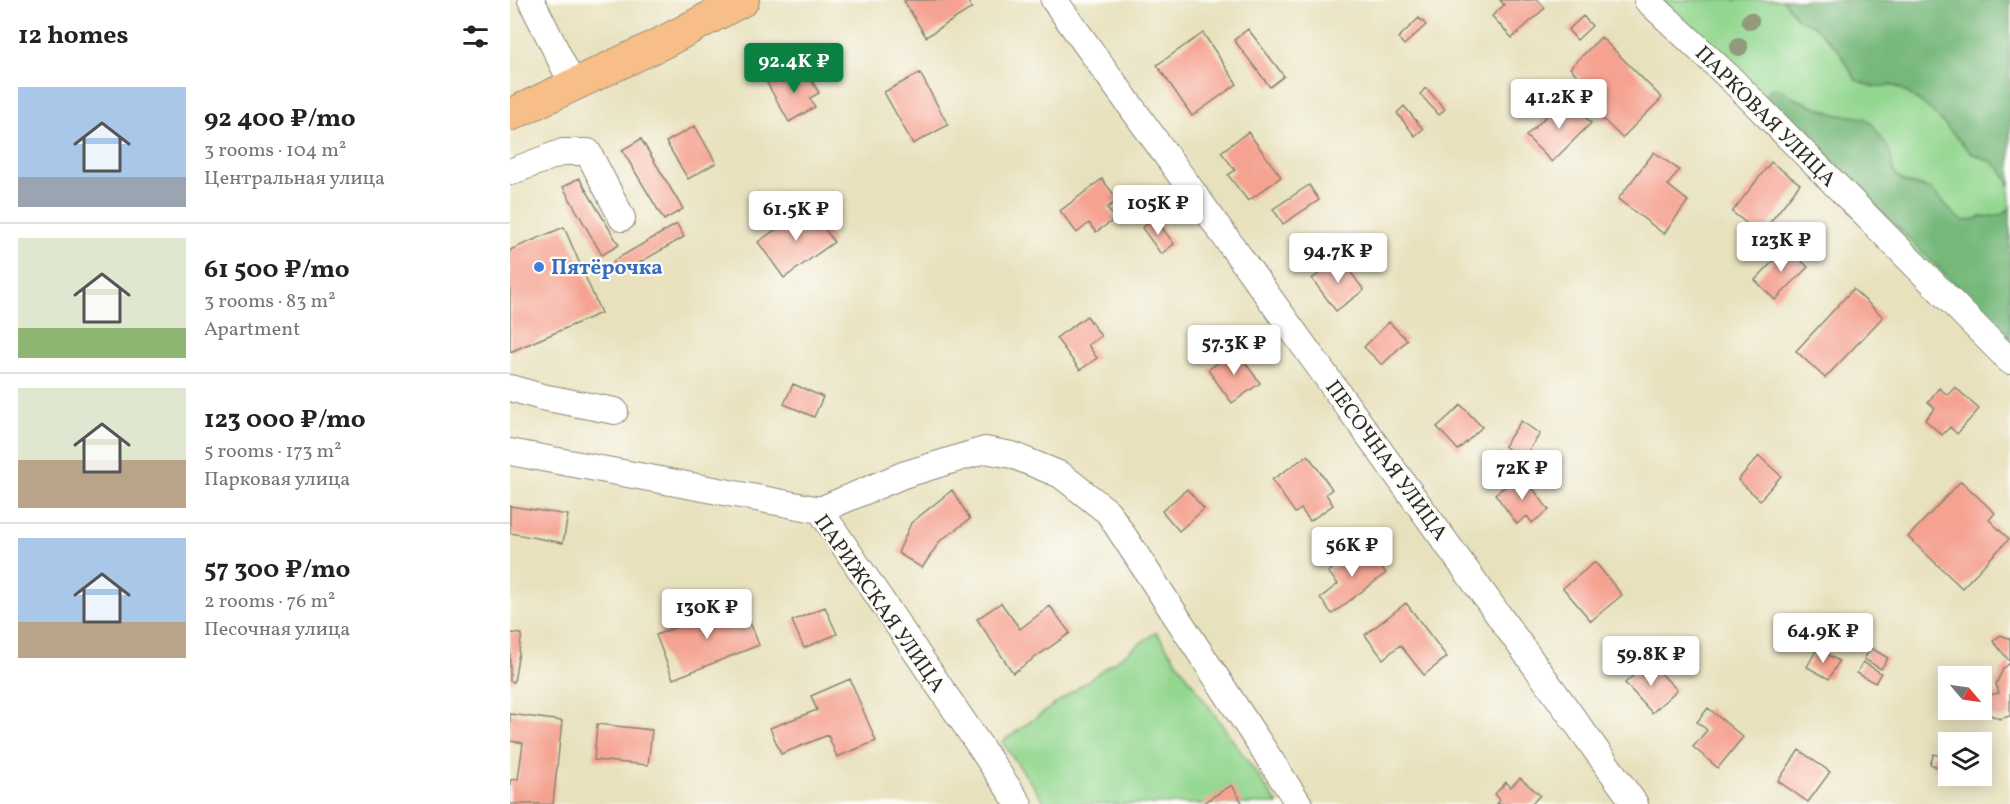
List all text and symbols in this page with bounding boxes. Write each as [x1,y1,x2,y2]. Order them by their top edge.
text: 12 homes [18,18,129,54]
icon: filters [459,20,492,53]
street label: ПАРКОВАЯ УЛИЦА [1688,40,1842,194]
pin: 92.4K ₽ [739,43,849,94]
text: 92.4K ₽ [758,48,830,76]
pin: 41.2K ₽ [1504,79,1614,130]
text: 41.2K ₽ [1525,84,1593,112]
text: 92 400 ₽/mo [204,101,356,137]
icon: home [66,111,138,183]
text: 3 rooms · 104 m² [204,137,346,165]
text: Центральная улица [204,165,385,193]
pin: 105K ₽ [1109,185,1207,236]
text: 105K ₽ [1127,190,1189,218]
pin: 61.5K ₽ [741,191,851,242]
text: 61.5K ₽ [763,196,829,224]
pin: 123K ₽ [1732,222,1830,273]
text: 123K ₽ [1751,227,1811,255]
pin: 94.7K ₽ [1283,233,1393,284]
text: 94.7K ₽ [1303,238,1373,266]
text: 61 500 ₽/mo [204,252,350,288]
place label: Пятёрочка [551,254,663,283]
marker: Пятёрочка [532,260,546,274]
icon: home [66,262,138,334]
text: 3 rooms · 83 m² [204,288,336,316]
text: Apartment [204,316,300,344]
pin: 57.3K ₽ [1179,325,1289,376]
text: 57.3K ₽ [1202,330,1266,358]
street label: ПЕСОЧНАЯ УЛИЦА [1318,375,1454,547]
text: 123 000 ₽/mo [204,402,366,438]
icon: home [66,412,138,484]
text: 5 rooms · 173 m² [204,438,342,466]
pin: 72K ₽ [1480,450,1564,501]
text: 72K ₽ [1496,455,1548,483]
text: Парковая улица [204,466,350,494]
street label: ПАРИЖСКАЯ УЛИЦА [806,509,951,699]
pin: 56K ₽ [1310,527,1394,578]
text: 56K ₽ [1326,532,1378,560]
text: 57 300 ₽/mo [204,552,350,588]
icon: home [66,562,138,634]
text: 2 rooms · 76 m² [204,588,336,616]
pin: 130K ₽ [658,589,756,640]
text: 130K ₽ [676,594,738,622]
pin: 64.9K ₽ [1768,613,1878,664]
text: Песочная улица [204,616,350,644]
text: 64.9K ₽ [1787,618,1859,646]
pin: 59.8K ₽ [1596,636,1706,687]
text: 59.8K ₽ [1616,641,1686,669]
north arrow [1938,666,1992,720]
map controls [1938,666,1992,786]
button: layers [1938,732,1992,786]

